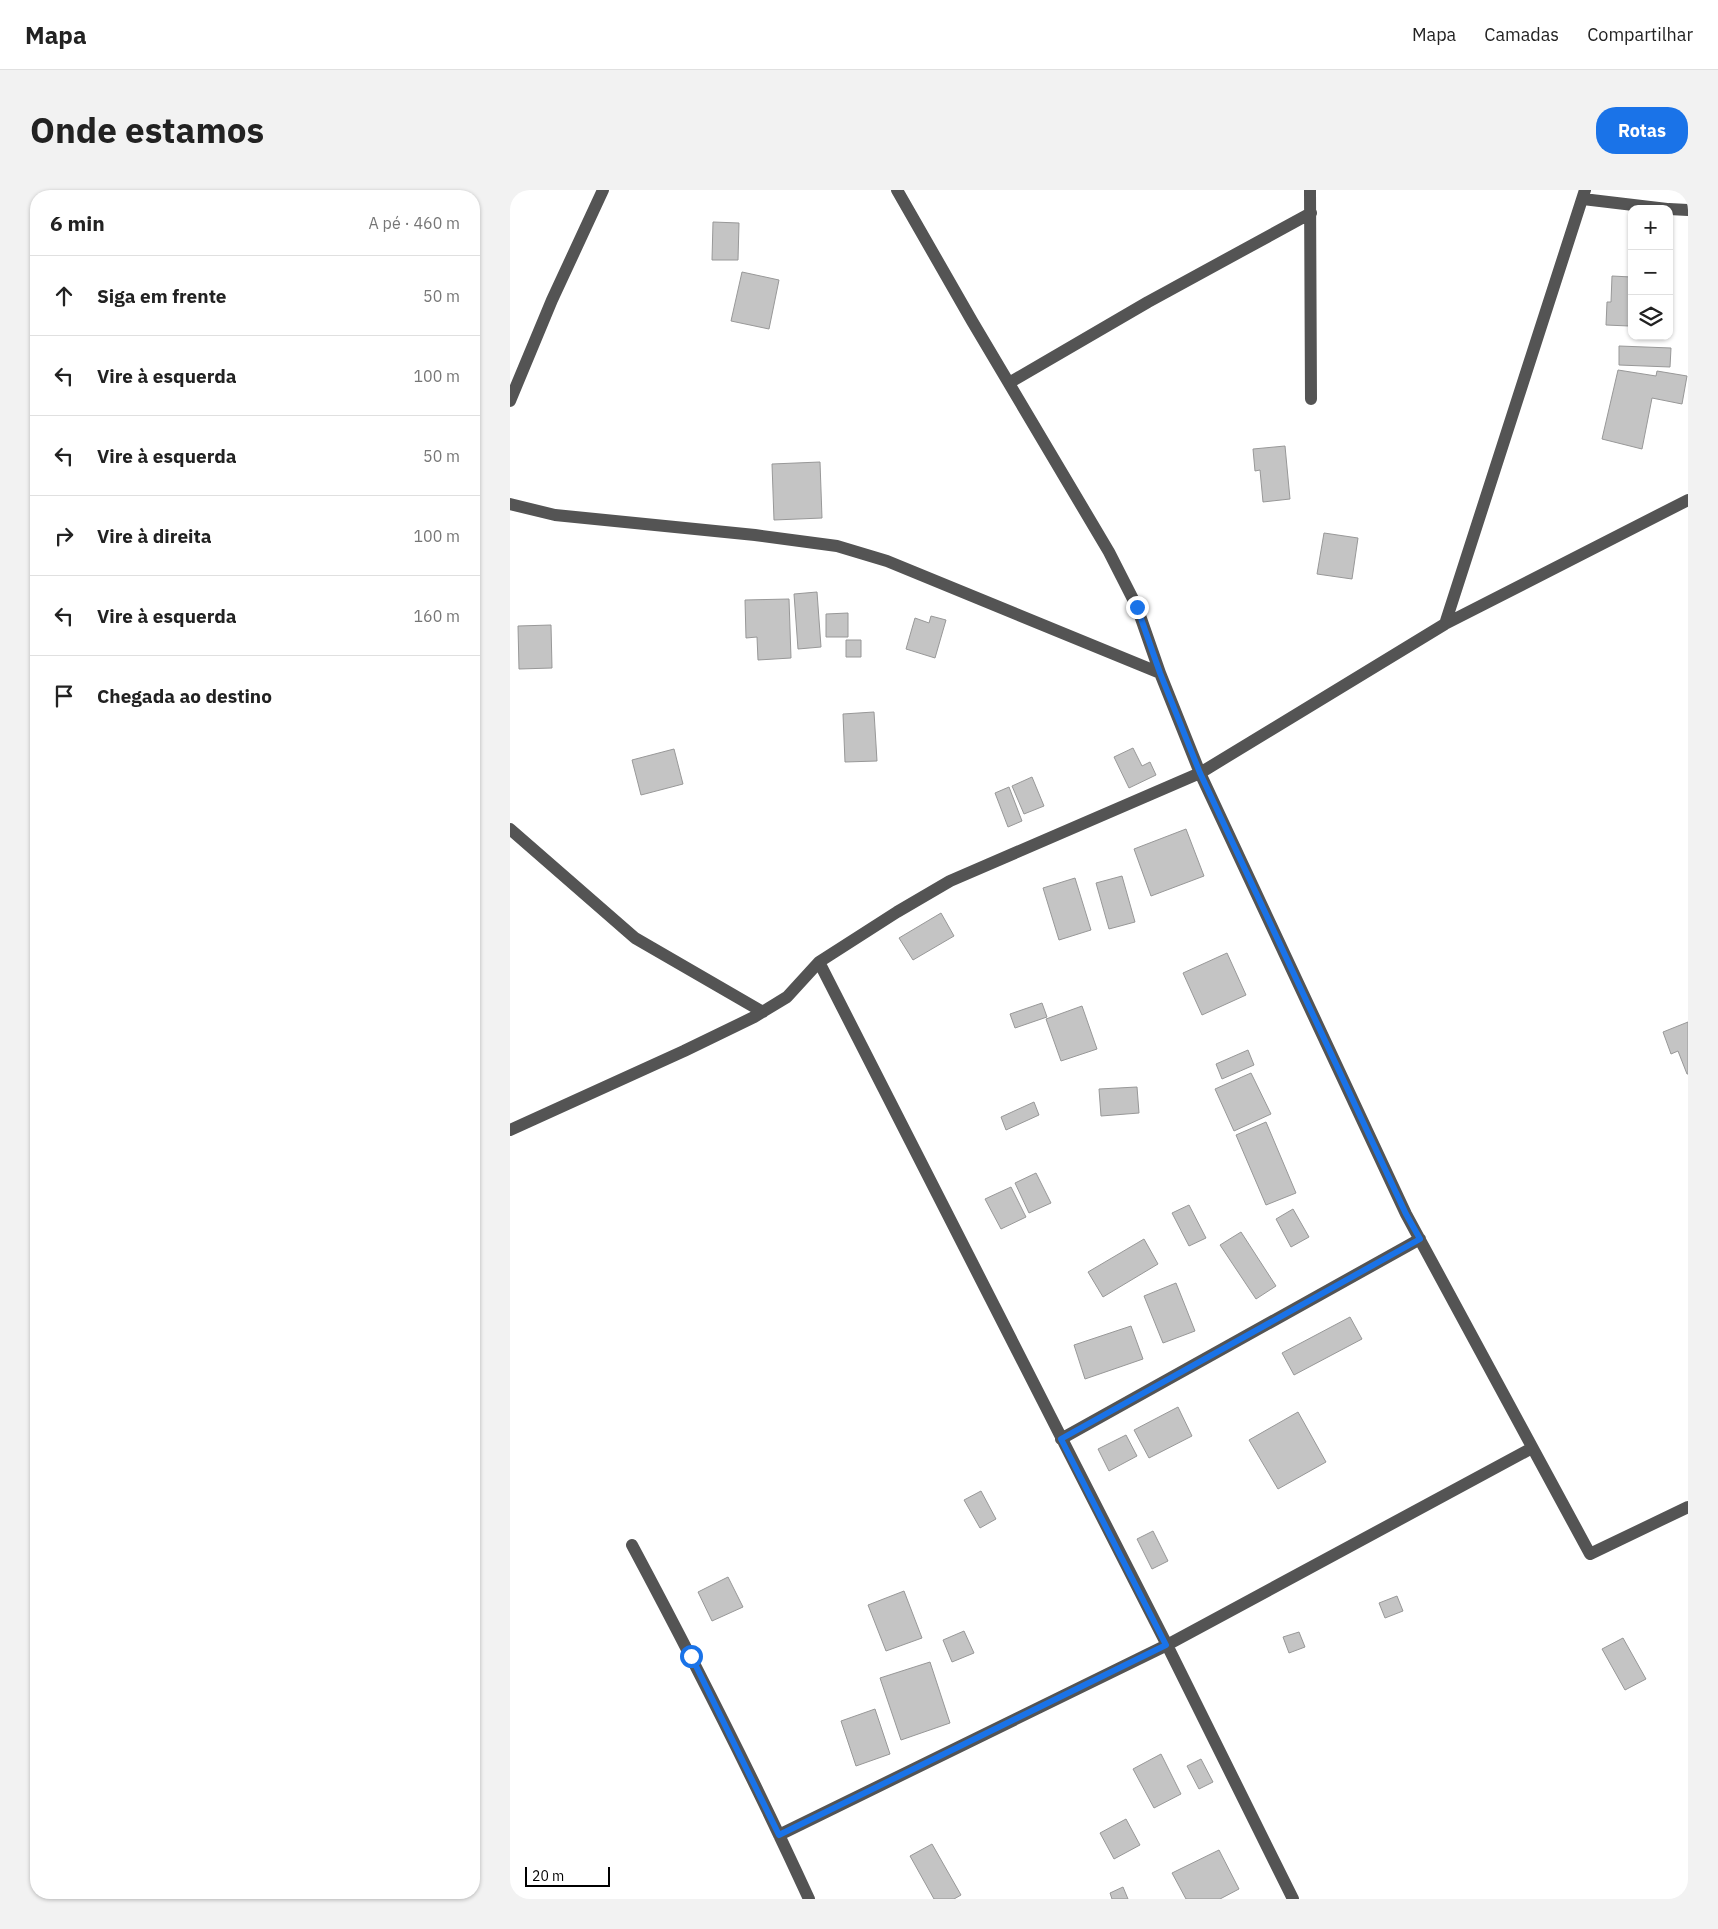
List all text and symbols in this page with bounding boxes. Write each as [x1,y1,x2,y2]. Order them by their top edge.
text: Mapa [25,19,87,51]
text: Mapa [1412,23,1456,46]
text: Camadas [1484,23,1559,46]
text: Compartilhar [1587,23,1693,46]
text: Onde estamos [30,107,264,153]
button: Rotas [1596,107,1688,154]
map controls [1628,205,1673,340]
button: + [1628,205,1673,250]
text: 6 min [50,209,105,237]
text: A pé · 460 m [369,213,460,233]
button: − [1628,250,1673,295]
icon: ahead [50,282,78,310]
text: Siga em frente [97,284,227,308]
text: 50 m [423,286,460,306]
button: layers [1628,295,1673,340]
icon: left [50,362,78,390]
text: Vire à esquerda [97,364,237,388]
text: 100 m [413,366,460,386]
icon: left [50,442,78,470]
text: Vire à esquerda [97,444,237,468]
text: 50 m [423,446,460,466]
icon: right [50,522,78,550]
text: Vire à direita [97,524,212,548]
text: 100 m [413,526,460,546]
route end [1126,596,1149,619]
icon: left [50,602,78,630]
text: Vire à esquerda [97,604,237,628]
text: 160 m [413,606,460,626]
icon: arrive [50,682,78,710]
text: Chegada ao destino [97,684,272,708]
route start [680,1645,703,1668]
scale bar [525,1864,610,1887]
text: 20 m [532,1867,564,1885]

